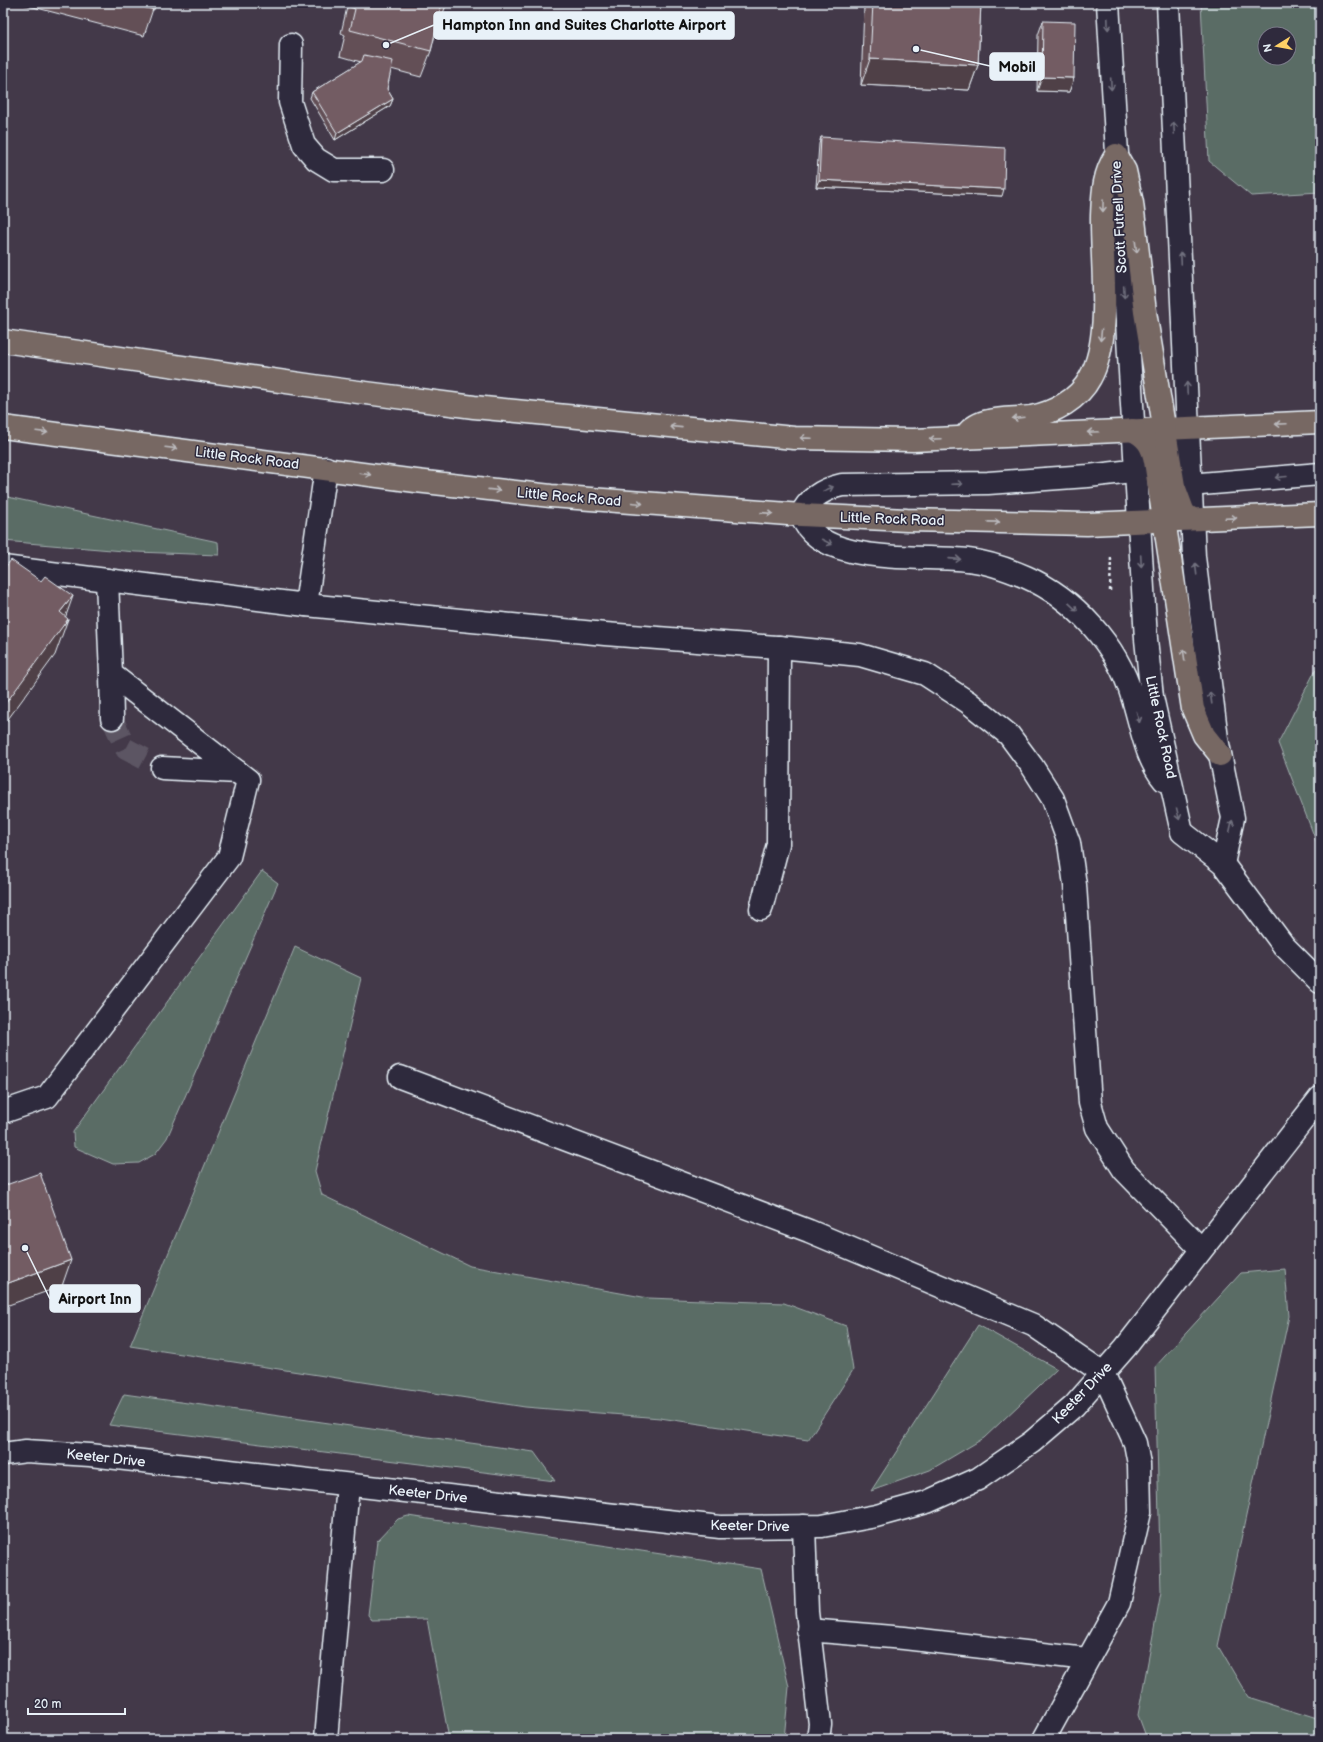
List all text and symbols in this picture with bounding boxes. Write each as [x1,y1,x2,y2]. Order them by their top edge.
callout: Hampton Inn and Suites Charlotte Airport [434,12,734,39]
text: Hampton Inn and Suites Charlotte Airport [442,16,726,35]
one-way arrow [1105,17,1112,30]
north arrow [1257,26,1297,66]
text: N [1261,43,1275,53]
callout: Mobil [990,53,1044,80]
text: Mobil [998,58,1036,77]
one-way arrow [1108,77,1115,90]
one-way arrow [1171,122,1178,135]
street label: Scott Futrell Drive [1108,160,1130,274]
one-way arrow [1099,199,1107,212]
one-way arrow [1132,240,1140,253]
one-way arrow [1177,252,1184,265]
one-way arrow [1120,285,1128,298]
one-way arrow [1098,329,1105,342]
one-way arrow [1183,382,1190,395]
one-way arrow [1012,414,1025,422]
one-way arrow [1275,420,1288,427]
one-way arrow [670,423,683,431]
one-way arrow [35,428,48,436]
one-way arrow [1087,428,1100,436]
one-way arrow [800,434,813,442]
one-way arrow [929,435,942,442]
street label: Little Rock Road [194,443,300,473]
one-way arrow [164,445,177,452]
one-way arrow [358,470,371,478]
one-way arrow [1275,474,1288,481]
one-way arrow [950,480,963,488]
street label: Little Rock Road [516,484,622,510]
one-way arrow [822,485,834,493]
one-way arrow [487,486,500,493]
one-way arrow [630,499,643,506]
one-way arrow [760,509,773,516]
street label: Little Rock Road [839,509,945,529]
one-way arrow [1224,514,1237,521]
one-way arrow [987,518,1000,526]
one-way arrow [821,539,833,546]
one-way arrow [1137,554,1144,567]
one-way arrow [948,555,961,562]
one-way arrow [1192,563,1200,576]
one-way arrow [1068,602,1078,612]
one-way arrow [1180,649,1188,662]
street label: Little Rock Road [1142,674,1180,780]
one-way arrow [1207,692,1215,705]
one-way arrow [1135,710,1142,723]
one-way arrow [1174,807,1182,820]
one-way arrow [1228,820,1236,833]
callout: Airport Inn [50,1285,140,1312]
text: Airport Inn [57,1290,132,1309]
street label: Keeter Drive [1048,1359,1116,1427]
street label: Keeter Drive [66,1445,146,1471]
street label: Keeter Drive [388,1481,468,1507]
street label: Keeter Drive [710,1517,790,1535]
scale bar [28,1690,125,1716]
text: 20 m [34,1697,61,1712]

